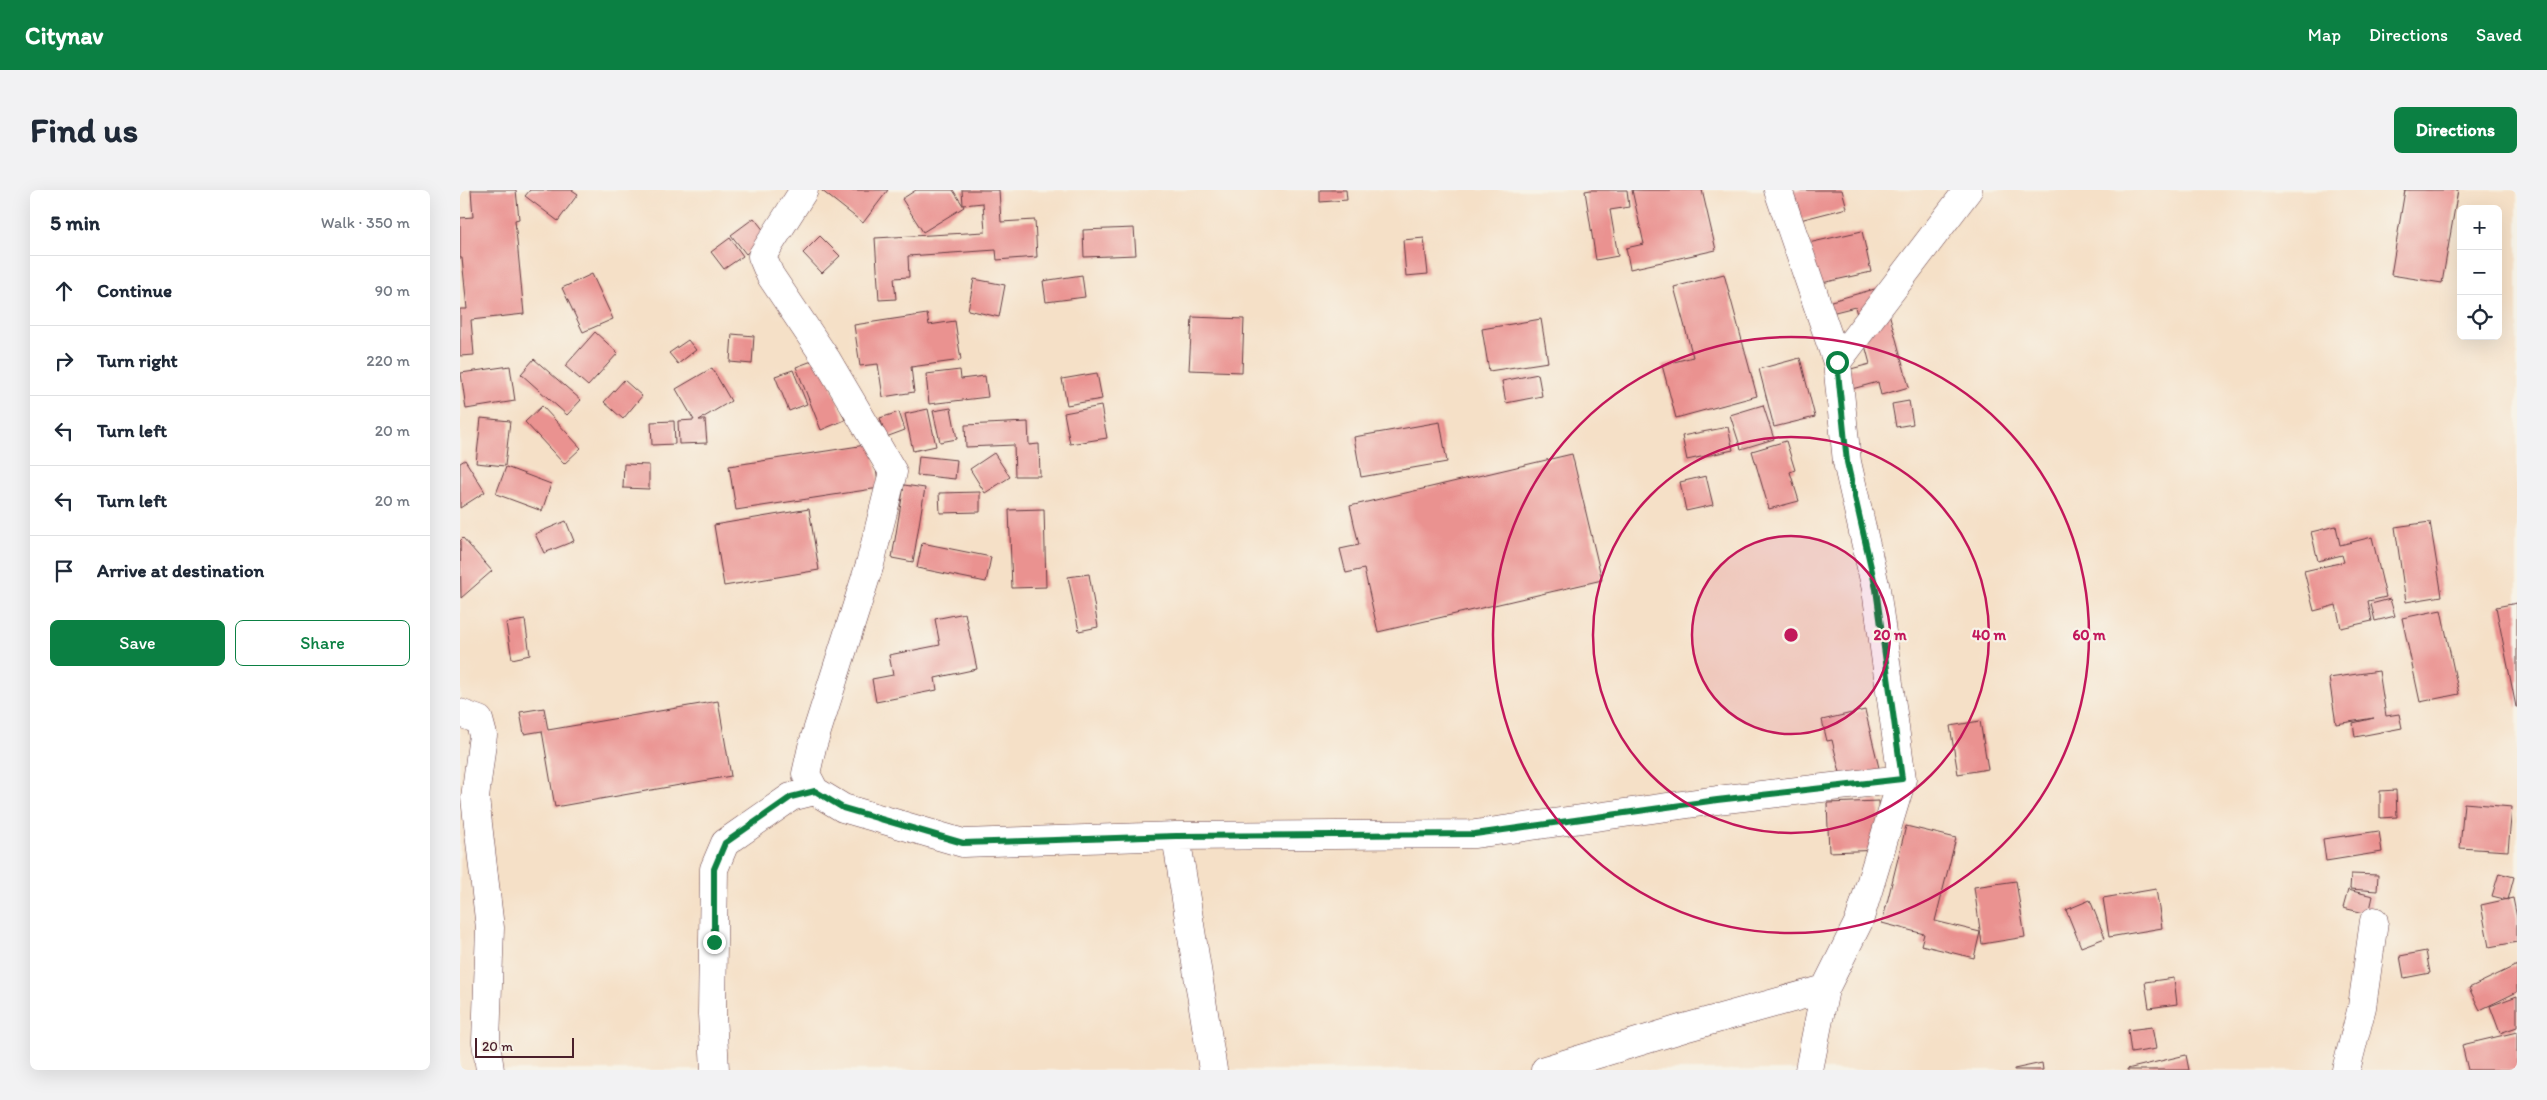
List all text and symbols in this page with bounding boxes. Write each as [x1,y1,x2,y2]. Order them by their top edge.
text: Citynav [25,21,103,50]
text: Map [2308,24,2341,46]
text: Directions [2369,24,2448,46]
text: Saved [2476,24,2522,46]
button: Directions [2394,107,2517,153]
text: Find us [30,109,138,151]
map controls [2457,205,2502,340]
button: + [2457,205,2502,250]
text: 5 min [50,210,100,235]
text: Walk · 350 m [321,213,410,232]
button: − [2457,250,2502,295]
icon: ahead [50,277,78,305]
text: Continue [97,279,172,302]
text: 90 m [375,281,410,300]
button: locate [2457,295,2502,340]
icon: right [50,347,78,375]
text: Turn right [97,349,178,372]
text: 220 m [366,351,410,370]
route start [1826,351,1849,374]
icon: left [50,417,78,445]
text: Turn left [97,419,167,442]
text: 20 m [375,421,410,440]
icon: left [50,487,78,515]
text: Turn left [97,489,167,512]
text: 20 m [375,491,410,510]
icon: arrive [50,557,78,585]
text: Arrive at destination [97,559,264,582]
button: Save [50,620,225,666]
button: Share [235,620,410,666]
centre of rings [1782,626,1800,644]
text: 20 m [1873,626,1907,644]
text: 40 m [1972,626,2007,644]
text: 60 m [2072,626,2106,644]
route end [703,931,726,954]
scale bar [475,1035,574,1058]
text: 20 m [482,1038,513,1055]

